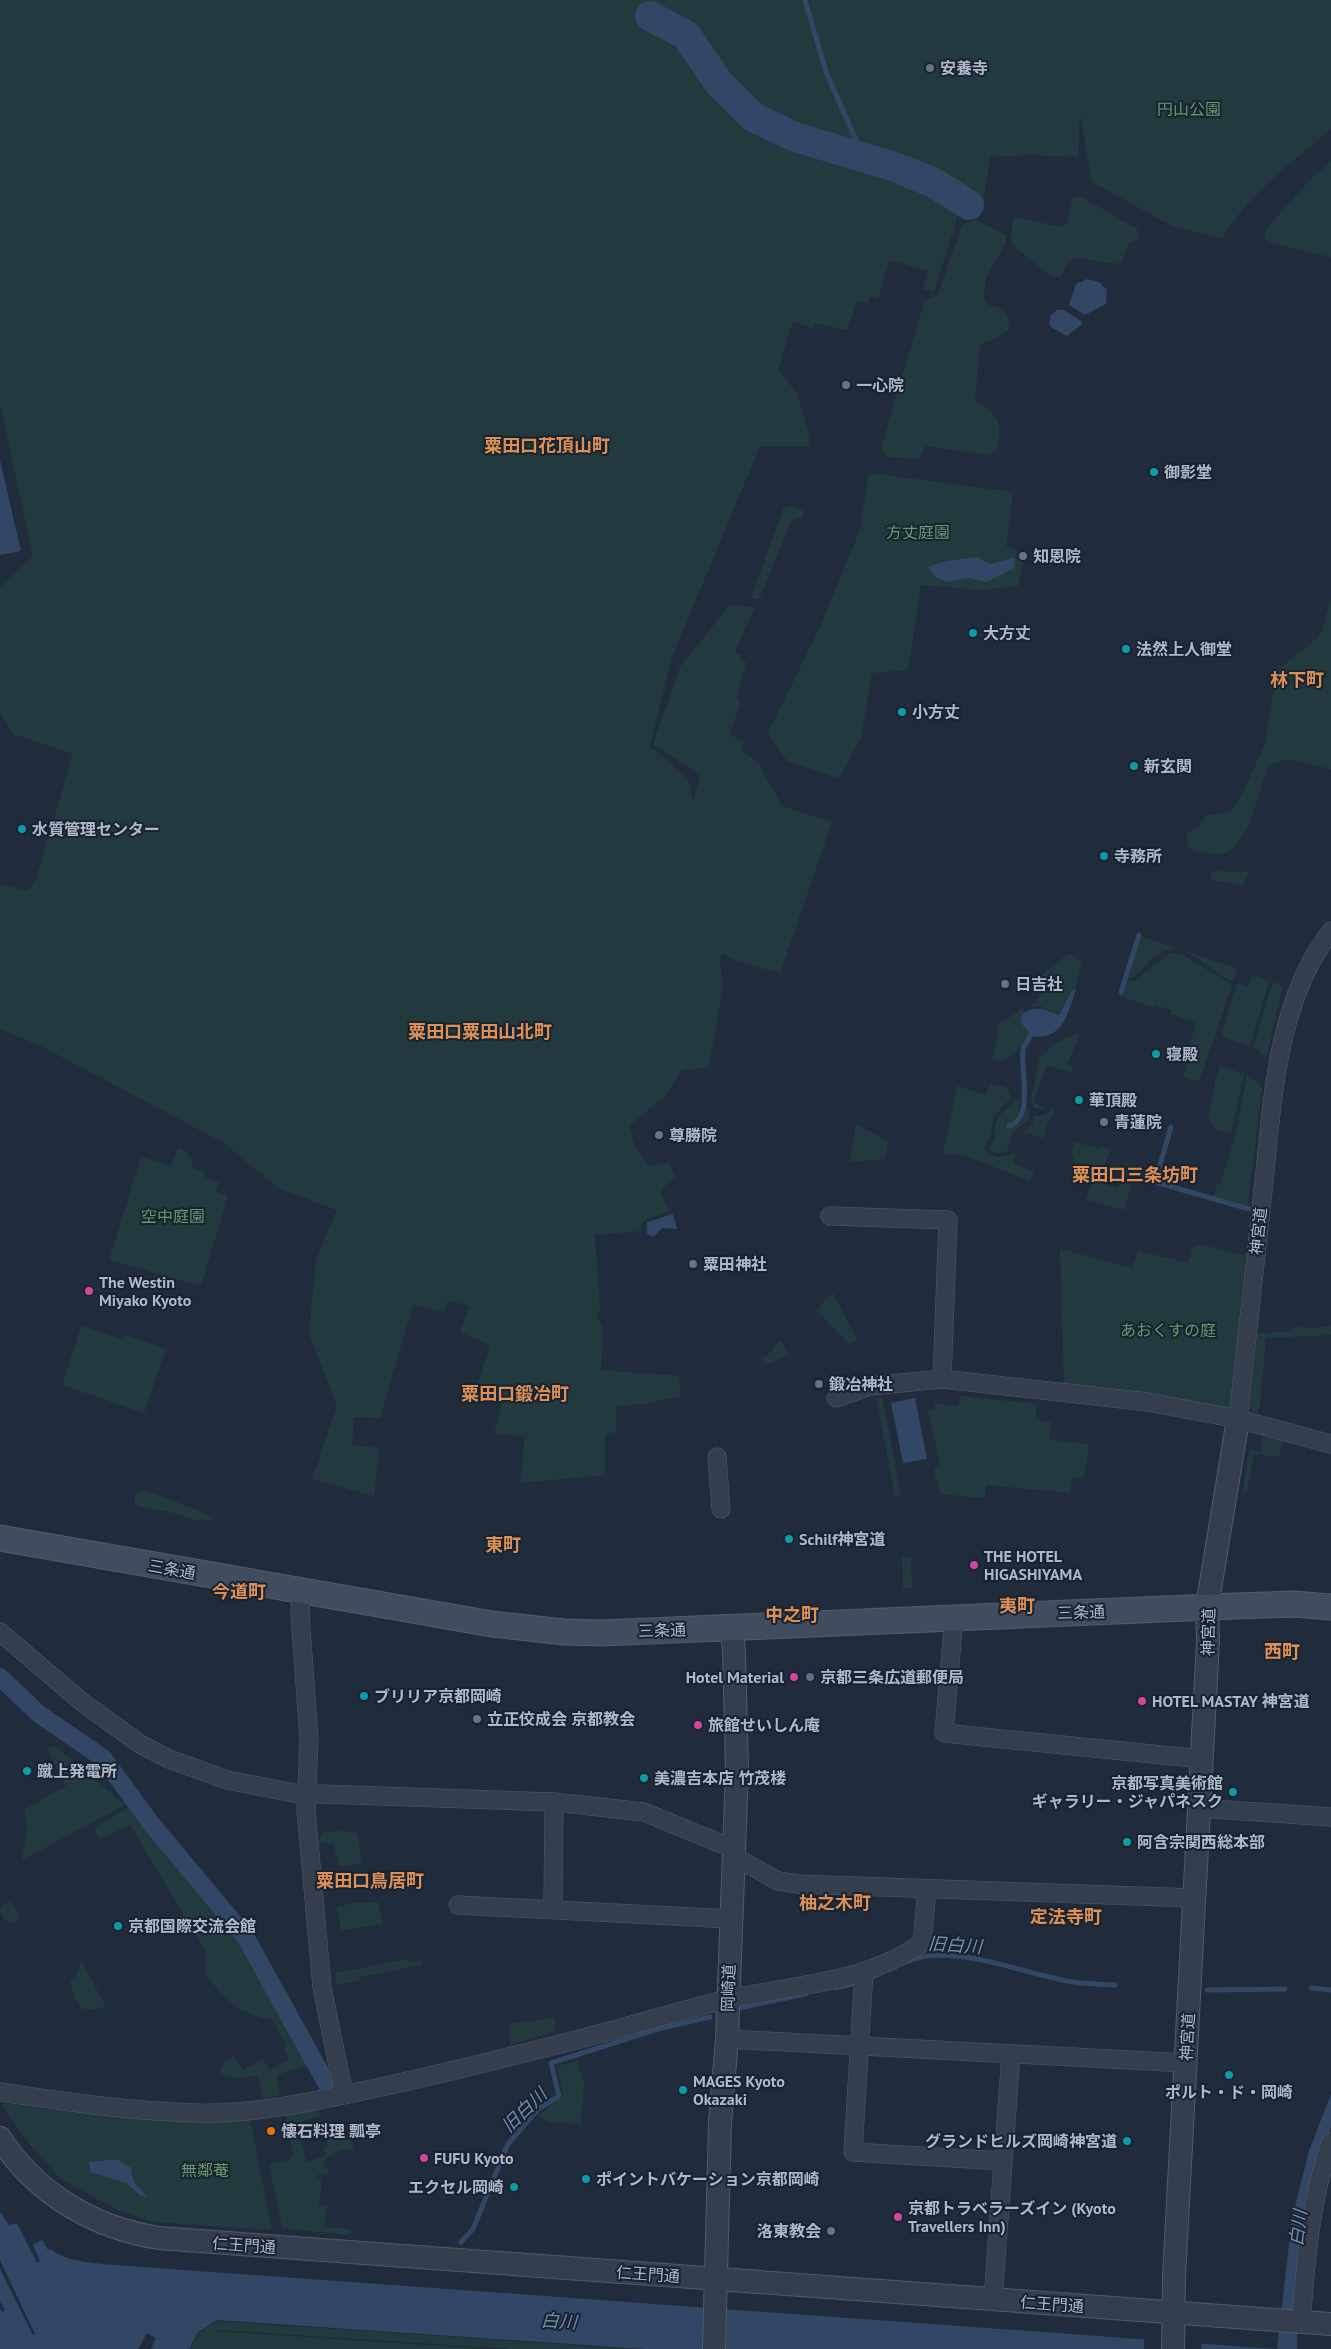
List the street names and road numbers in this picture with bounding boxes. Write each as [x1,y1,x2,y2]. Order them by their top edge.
street label: 神宮道 [1246,1206,1270,1256]
street label: 三条通 [147,1555,197,1583]
street label: 三条通 [1057,1601,1105,1623]
street label: 神宮道 [1198,1608,1218,1656]
street label: 三条通 [638,1619,686,1641]
street label: 岡崎道 [717,1964,739,2012]
street label: 神宮道 [1176,2013,1198,2061]
street label: 仁王門通 [211,2233,277,2257]
street label: 仁王門通 [615,2262,681,2286]
street label: 仁王門通 [1019,2292,1085,2316]

